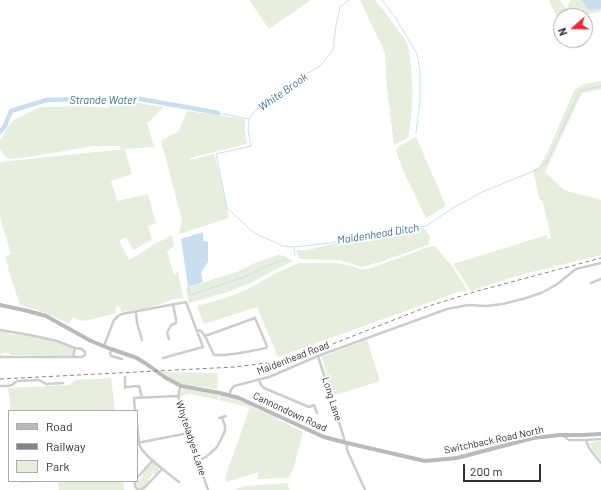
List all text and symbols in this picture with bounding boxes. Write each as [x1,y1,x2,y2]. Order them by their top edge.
north arrow [553,8,593,48]
text: N [555,26,570,38]
water label: White Brook [256,70,310,114]
water label: Strande Water [69,93,137,107]
water label: Maidenhead Ditch [336,221,420,247]
street label: Maidenhead Road [255,339,331,377]
street label: Long Lane [320,376,344,422]
street label: Cannondown Road [251,390,329,434]
street label: Whyteladyes Lane [173,399,209,477]
legend [8,410,138,482]
text: Road [46,419,73,433]
street label: Switchback Road North [443,424,545,456]
text: Railway [46,439,85,453]
scale bar [465,456,543,482]
text: Park [46,459,70,473]
text: 200 m [470,464,502,478]

